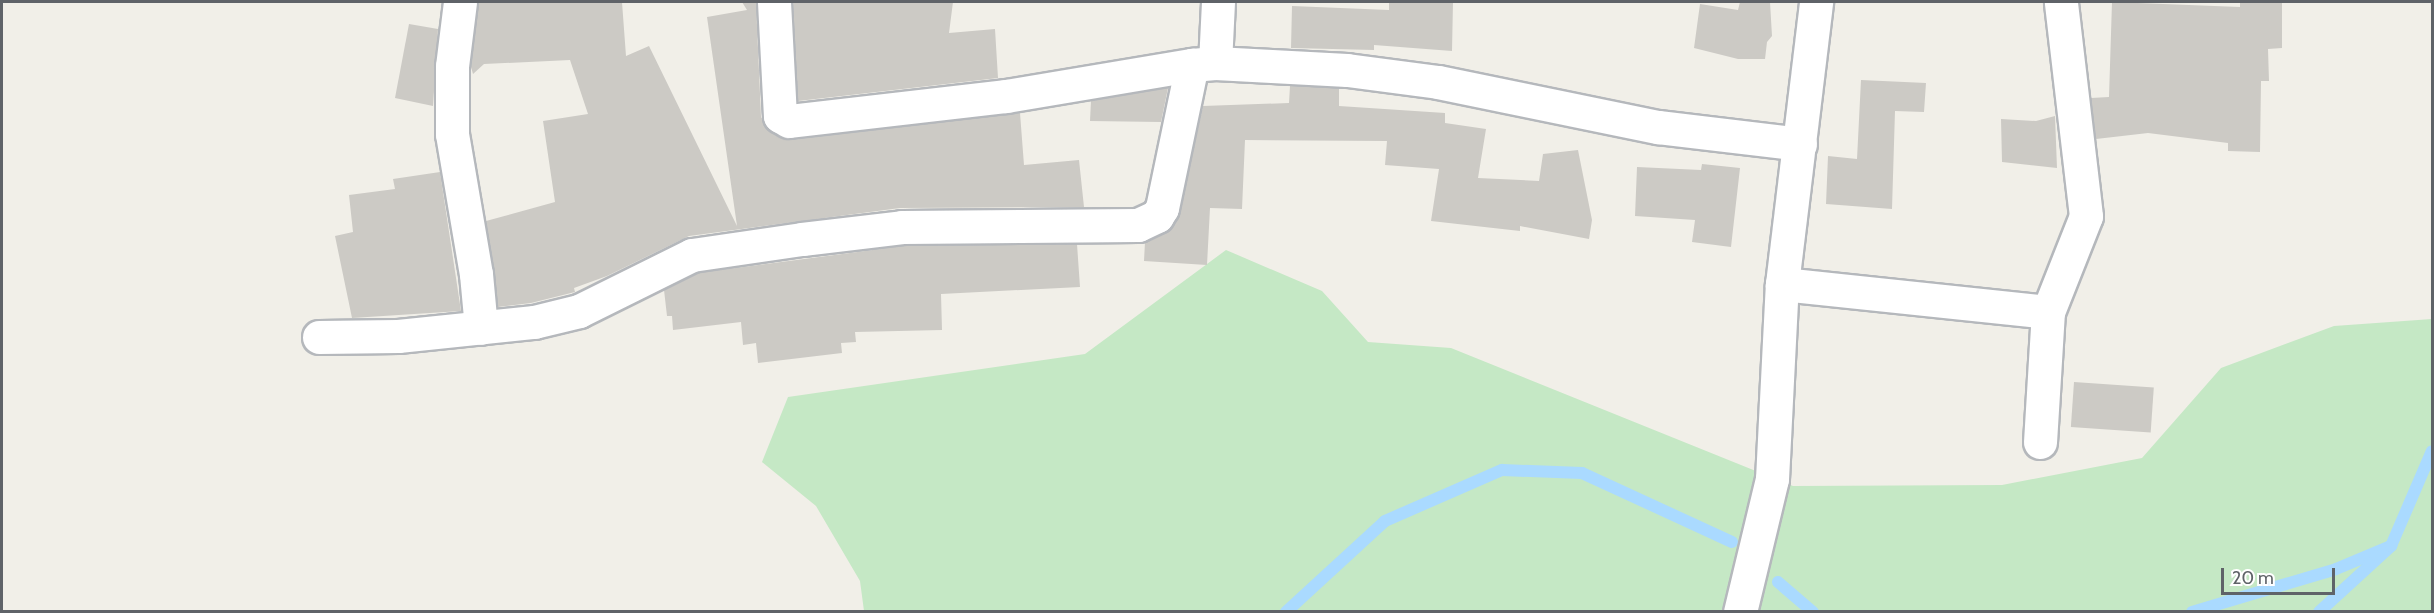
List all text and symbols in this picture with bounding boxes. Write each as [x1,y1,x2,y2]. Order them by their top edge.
scale bar [2224,556,2338,594]
text: 20 m [2232,567,2274,589]

